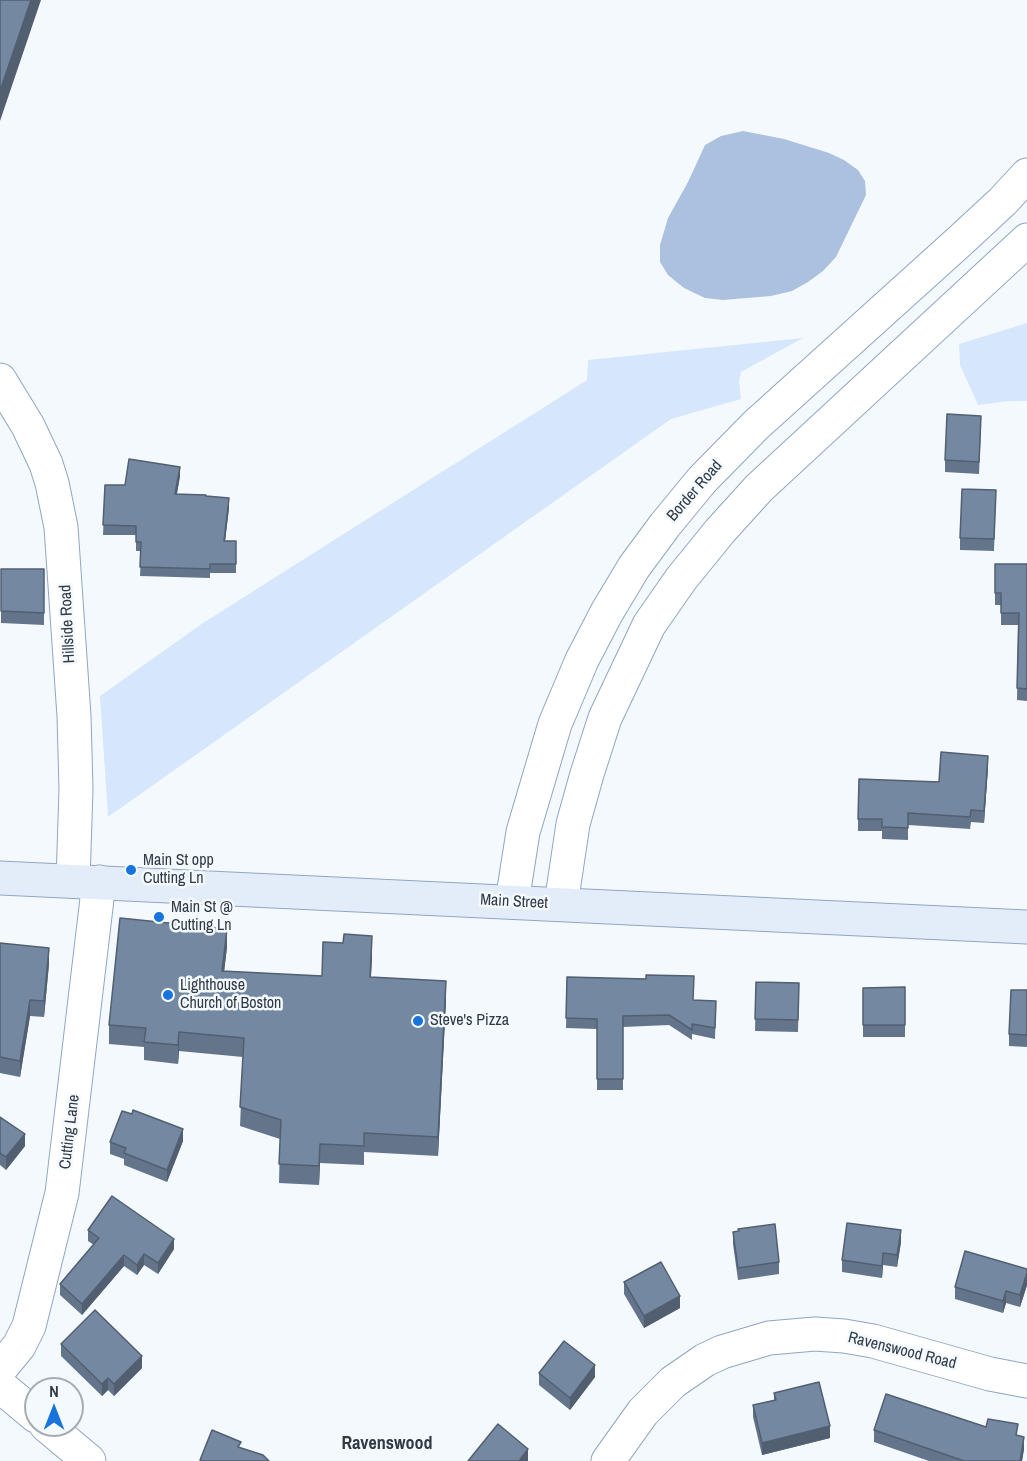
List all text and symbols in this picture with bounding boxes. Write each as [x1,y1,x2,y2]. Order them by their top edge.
street label: Border Road [663,457,727,525]
street label: Hillside Road [56,584,80,664]
place label: Main St opp Cutting Ln [143,851,214,889]
marker: Main St opp Cutting Ln [124,863,138,877]
street label: Main Street [480,891,548,913]
place label: Main St @ Cutting Ln [171,898,233,936]
marker: Main St @ Cutting Ln [152,910,166,924]
place label: Lighthouse Church of Boston [180,976,281,1014]
marker: Lighthouse Church of Boston [161,988,175,1002]
place label: Steve's Pizza [430,1011,509,1031]
marker: Steve's Pizza [411,1014,425,1028]
street label: Cutting Lane [56,1094,84,1170]
street label: Ravenswood Road [846,1328,958,1374]
north arrow [24,1377,84,1437]
text: N [49,1380,59,1402]
district label: Ravenswood [341,1433,433,1455]

